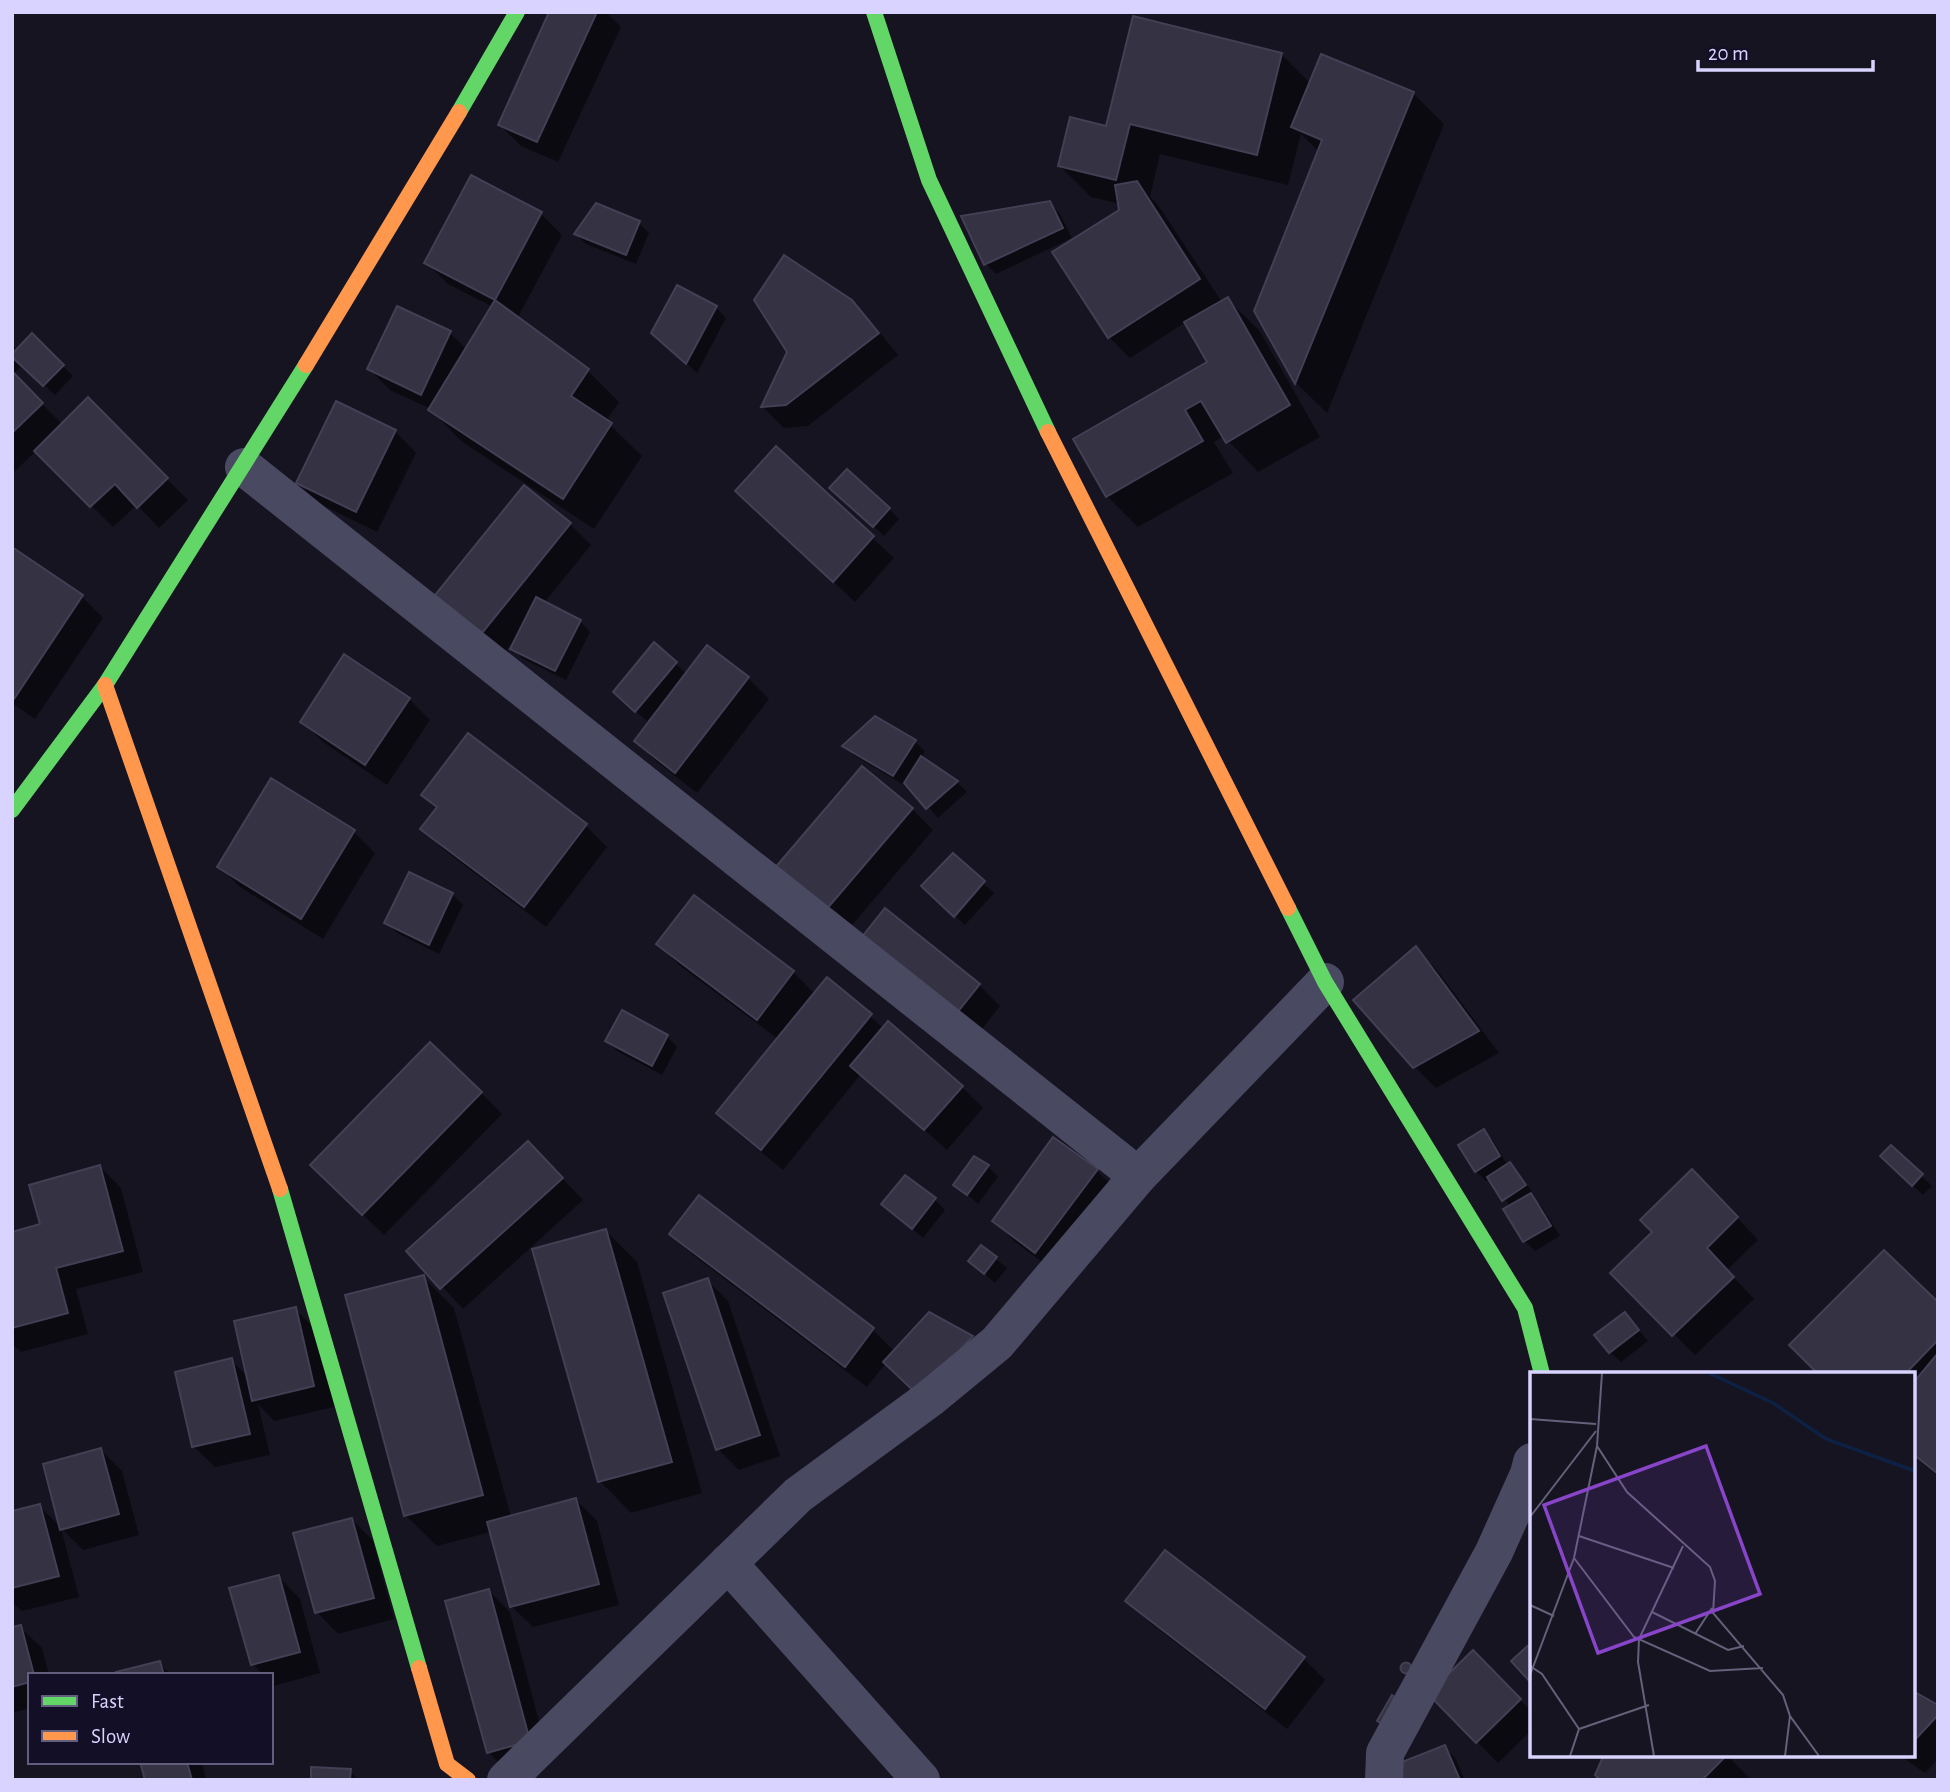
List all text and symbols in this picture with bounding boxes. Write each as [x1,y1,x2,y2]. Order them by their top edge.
scale bar [1698,28,1873,72]
text: 20 m [1708,43,1749,64]
inset map [1530,1372,1915,1757]
legend [28,1673,273,1764]
text: Fast [91,1691,124,1712]
text: Slow [91,1726,130,1747]

